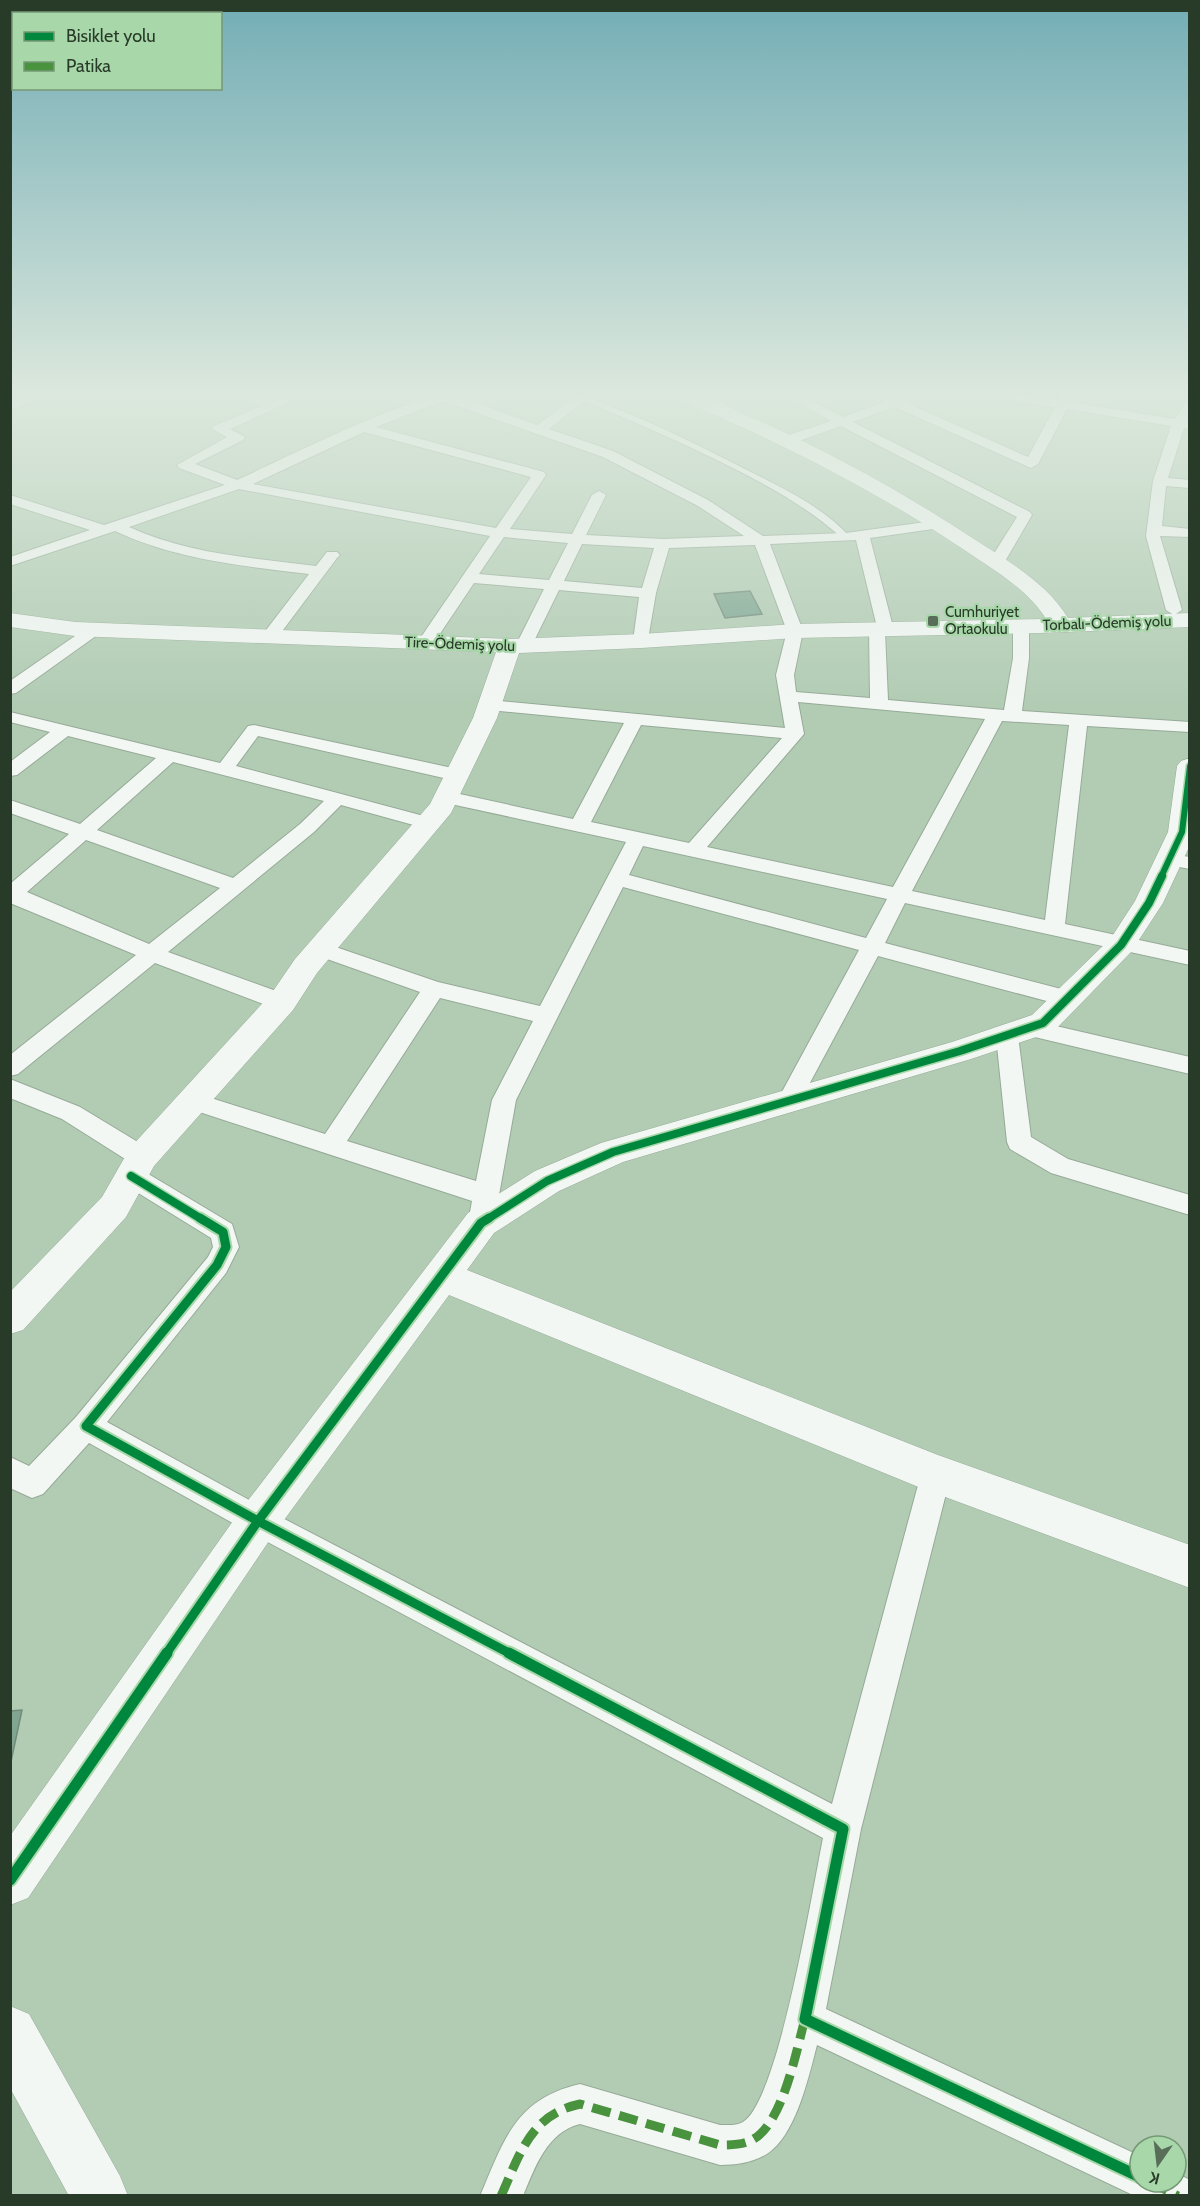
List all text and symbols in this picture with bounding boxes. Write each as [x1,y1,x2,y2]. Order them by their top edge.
legend [12,12,222,90]
text: Bisiklet yolu [66,25,156,47]
text: Patika [66,55,111,77]
place label: Cumhuriyet Ortaokulu [945,603,1019,638]
street label: Torbalı-Ödemiş yolu [1042,612,1172,634]
marker: Cumhuriyet Ortaokulu [926,614,940,628]
street label: Tire-Ödemiş yolu [405,633,515,655]
north arrow [1128,2134,1188,2194]
text: K [1147,2168,1162,2189]

